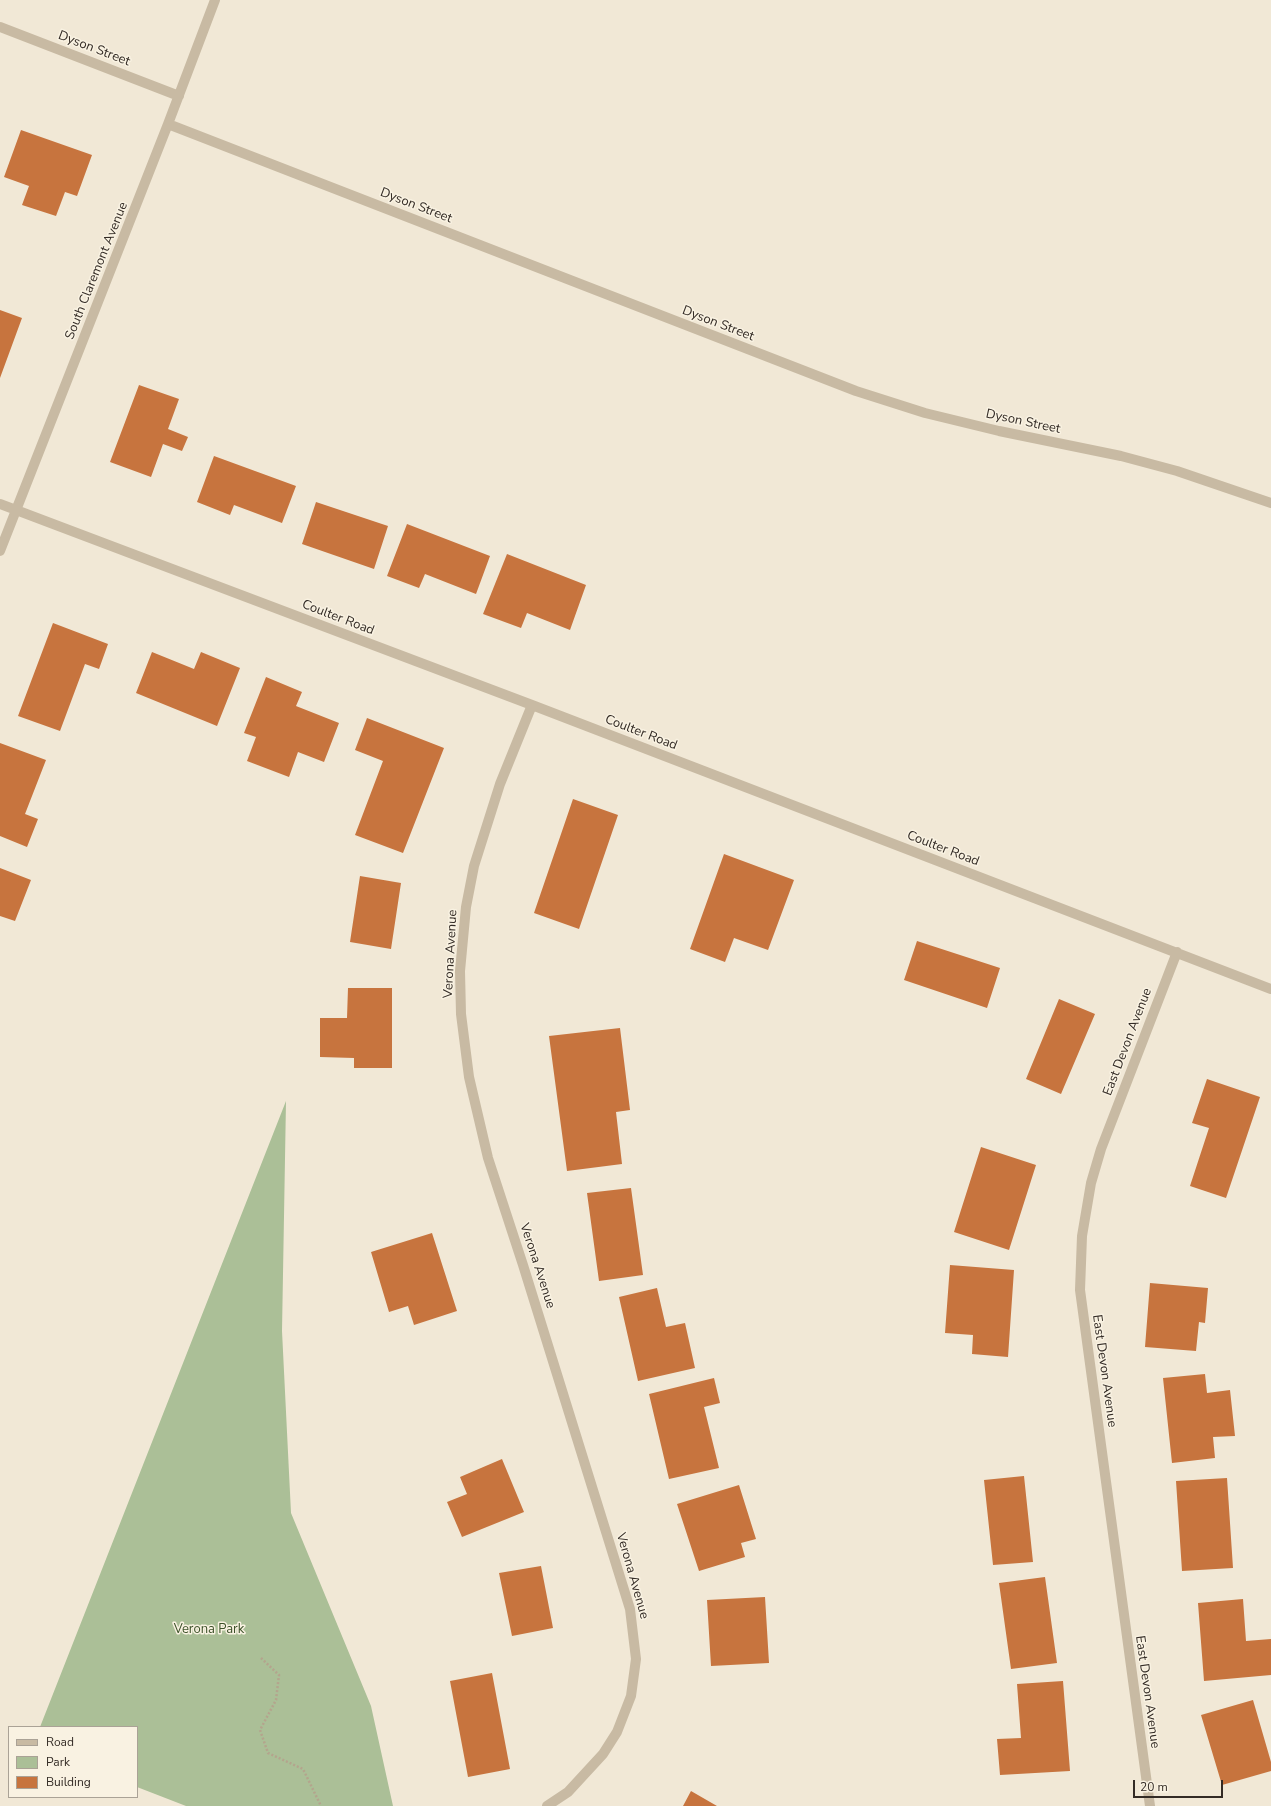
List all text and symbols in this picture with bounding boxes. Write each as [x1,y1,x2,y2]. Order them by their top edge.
street label: Dyson Street [56,28,132,70]
street label: Dyson Street [378,185,454,227]
street label: South Claremont Avenue [62,200,132,342]
street label: Dyson Street [680,303,756,345]
street label: Dyson Street [984,406,1062,438]
street label: Coulter Road [300,597,376,639]
street label: Coulter Road [603,712,679,754]
street label: Coulter Road [905,828,981,870]
street label: Verona Avenue [441,909,461,999]
street label: East Devon Avenue [1100,986,1156,1098]
street label: Verona Avenue [516,1221,558,1311]
street label: East Devon Avenue [1088,1314,1120,1428]
street label: Verona Avenue [612,1531,652,1621]
park label: Verona Park [174,1622,244,1638]
street label: East Devon Avenue [1131,1635,1163,1749]
legend [8,1726,138,1798]
text: Road [46,1734,74,1750]
text: Park [46,1754,70,1770]
scale bar [1135,1772,1225,1798]
text: Building [46,1774,91,1790]
text: 20 m [1140,1779,1168,1795]

